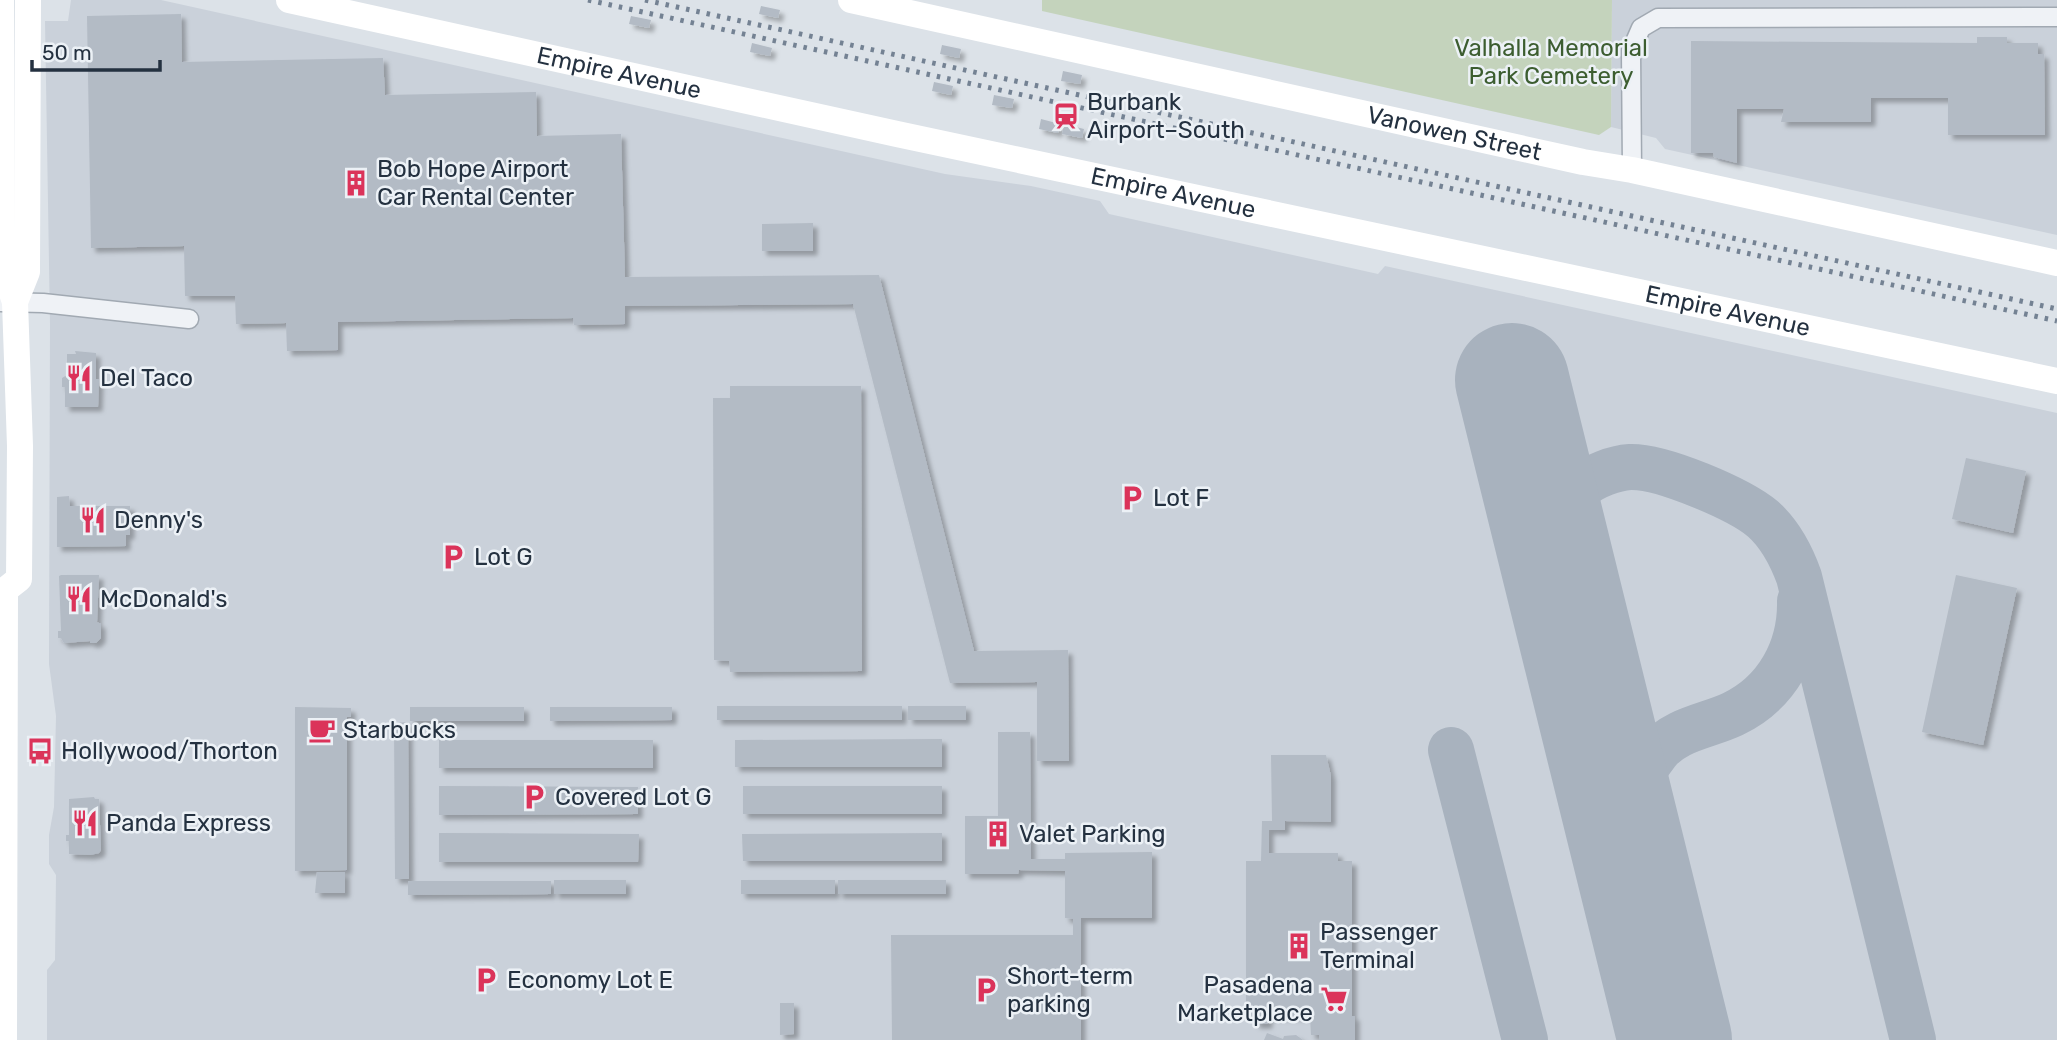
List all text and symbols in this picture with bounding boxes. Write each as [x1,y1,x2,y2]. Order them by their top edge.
scale bar [32,28,159,72]
park label: Valhalla Memorial Park Cemetery [1454,34,1648,90]
text: 50 m [42,40,92,65]
street label: Empire Avenue [534,41,704,104]
place label: Burbank Airport–South [1087,88,1245,144]
station icon: Burbank Airport–South [1051,101,1081,131]
street label: Vanowen Street [1365,101,1544,166]
place label: Bob Hope Airport Car Rental Center [377,155,574,211]
street label: Empire Avenue [1088,162,1258,224]
building icon: Bob Hope Airport Car Rental Center [341,168,371,198]
street label: Empire Avenue [1643,280,1813,342]
restaurant icon: Del Taco [64,363,94,393]
place label: Del Taco [100,364,193,392]
parking icon: Lot F [1117,483,1147,513]
place label: Lot F [1153,484,1209,512]
restaurant icon: Denny's [78,505,108,535]
place label: Denny's [114,506,203,534]
parking icon: Lot G [438,542,468,572]
place label: Lot G [474,543,533,571]
restaurant icon: McDonald's [64,584,94,614]
place label: McDonald's [100,585,227,613]
cafe icon: Starbucks [307,715,337,745]
place label: Starbucks [343,716,456,744]
bus stop icon: Hollywood/Thorton [25,736,55,766]
place label: Hollywood/Thorton [61,737,278,765]
parking icon: Covered Lot G [519,782,549,812]
place label: Covered Lot G [555,783,712,811]
restaurant icon: Panda Express [70,808,100,838]
place label: Panda Express [106,809,271,837]
building icon: Valet Parking [983,819,1013,849]
place label: Valet Parking [1019,820,1166,848]
place label: Passenger Terminal [1320,918,1438,974]
building icon: Passenger Terminal [1284,931,1314,961]
place label: Short-term parking [1007,962,1133,1018]
parking icon: Economy Lot E [471,965,501,995]
place label: Economy Lot E [507,966,673,994]
place label: Pasadena Marketplace [1177,971,1313,1027]
parking icon: Short-term parking [971,975,1001,1005]
supermarket icon: Pasadena Marketplace [1319,984,1349,1014]

